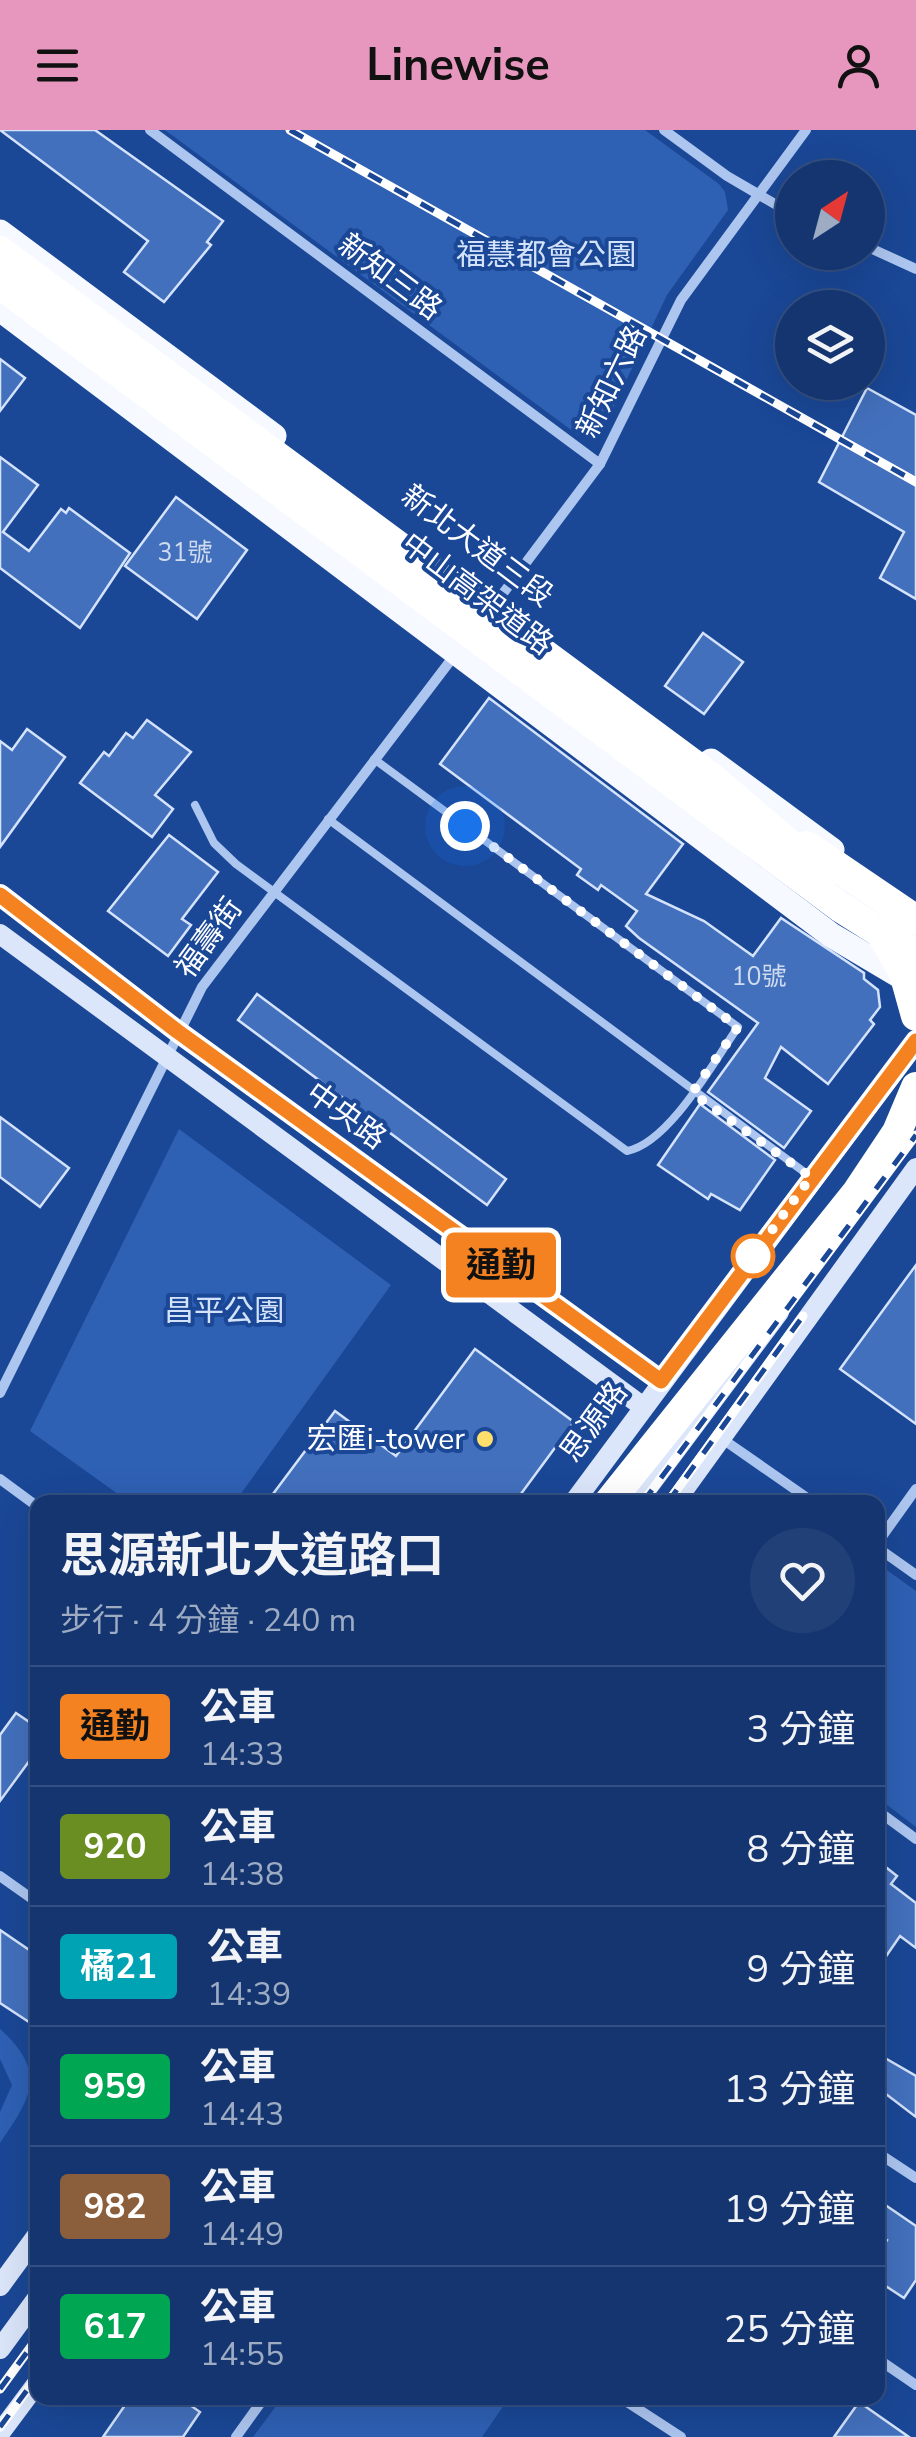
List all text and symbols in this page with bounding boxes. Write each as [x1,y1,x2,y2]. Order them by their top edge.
text: Linewise [366,35,550,96]
icon: menu [30,38,85,93]
icon: person [831,38,886,93]
north arrow [775,160,885,270]
map controls [775,160,885,400]
street label: 新知三路 [330,225,450,329]
park label: 福慧都會公園 [456,235,636,276]
button: layers [775,290,885,400]
street label: 新知六路 [567,319,657,445]
street label: 新北大道三段 [393,475,561,617]
street label: 中山高架道路 [393,523,561,665]
house number: 31號 [157,536,213,570]
your location [440,801,490,851]
street label: 福壽街 [166,890,252,986]
house number: 10號 [731,960,787,994]
street label: 中央路 [298,1073,394,1159]
line badge: 通勤 [456,1232,546,1298]
unlabelled marker [732,1235,774,1277]
text: 通勤 [466,1242,536,1289]
park label: 昌平公園 [164,1291,284,1332]
street label: 思源路 [551,1374,637,1470]
place label: 宏匯i-tower [307,1419,465,1460]
marker: 宏匯i-tower [474,1428,496,1450]
text: 思源新北大道路口 [60,1523,444,1589]
button: heart [750,1528,855,1633]
text: 步行 · 4 分鐘 · 240 m [60,1599,356,1642]
text: 公車 [200,1682,276,1733]
text: 通勤 [80,1703,150,1750]
text: 3 分鐘 [746,1704,855,1755]
text: 14:33 [200,1733,284,1776]
text: 公車 [200,1802,276,1853]
text: 920 [83,1823,147,1870]
text: 8 分鐘 [746,1824,855,1875]
text: 14:38 [200,1853,284,1896]
text: 公車 [207,1922,283,1973]
text: 橘21 [80,1943,157,1990]
text: 9 分鐘 [746,1944,855,1995]
text: 14:39 [207,1973,291,2016]
text: 公車 [200,2042,276,2093]
text: 959 [83,2063,147,2110]
text: 13 分鐘 [724,2064,855,2115]
text: 14:43 [200,2093,284,2136]
text: 公車 [200,2162,276,2213]
text: 982 [83,2183,147,2230]
text: 19 分鐘 [724,2184,855,2235]
text: 14:49 [200,2213,284,2256]
text: 公車 [200,2282,276,2333]
text: 617 [83,2303,147,2350]
text: 25 分鐘 [724,2304,855,2355]
text: 14:55 [200,2333,284,2376]

